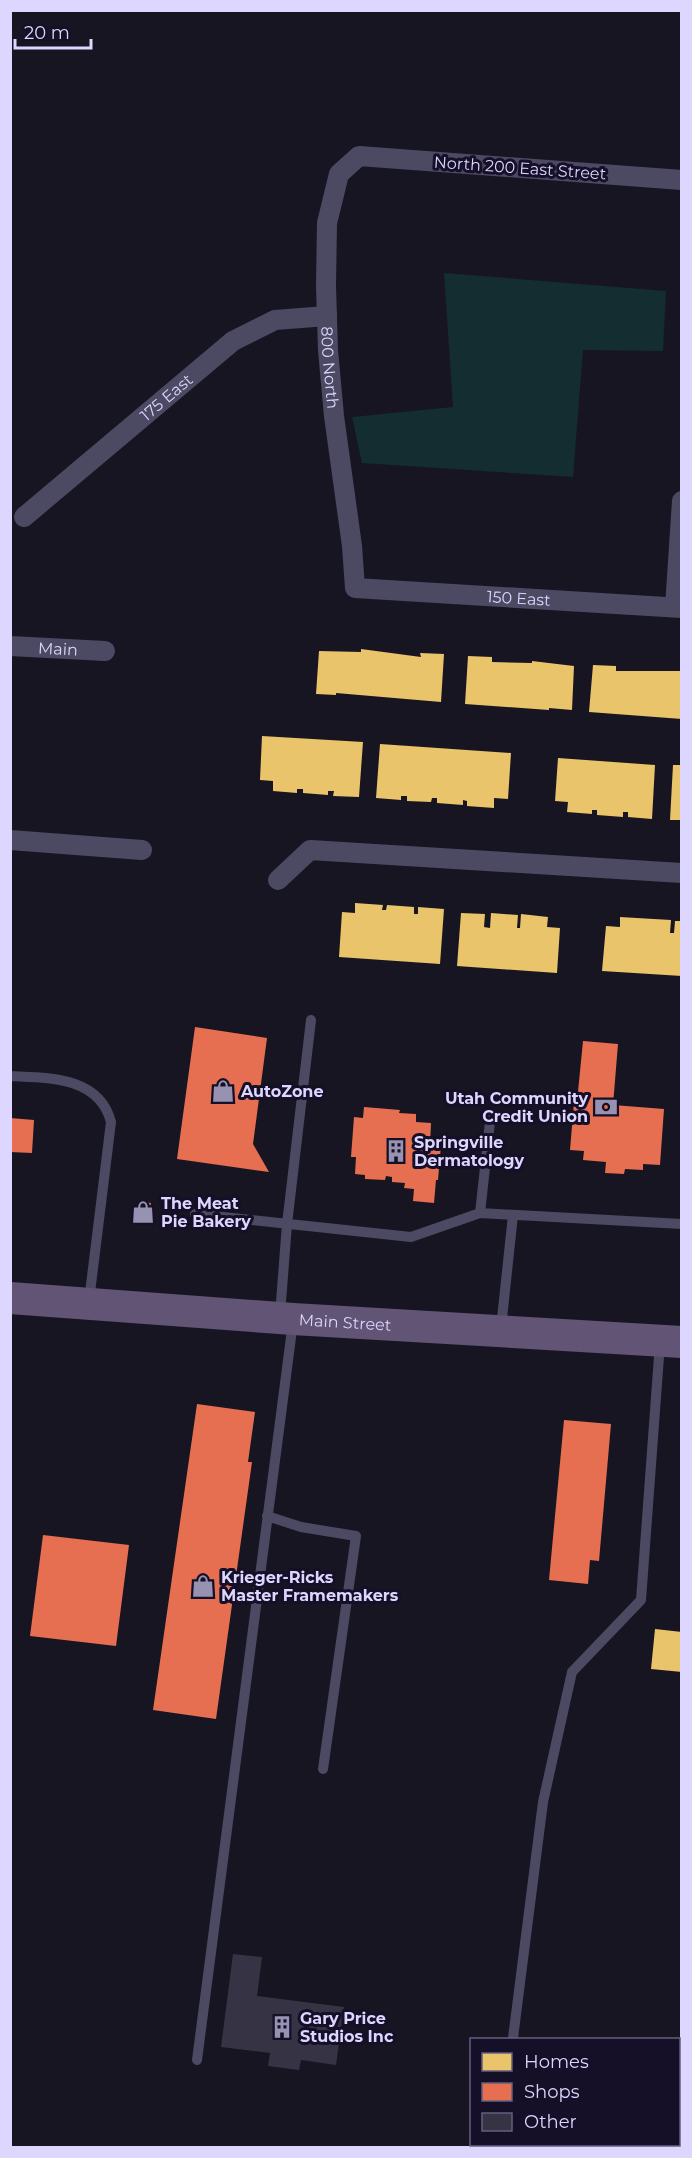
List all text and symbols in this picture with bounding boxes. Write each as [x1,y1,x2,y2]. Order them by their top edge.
scale bar [15,12,92,50]
text: 20 m [24,22,70,44]
street label: North 200 East Street [433,153,607,184]
street label: 800 North [318,326,343,410]
street label: 175 East [136,369,197,425]
street label: 150 East [486,587,552,609]
street label: Main [38,638,78,659]
shop icon: AutoZone [210,1078,236,1104]
place label: AutoZone [240,1082,324,1101]
place label: Utah Community Credit Union [445,1089,588,1126]
bank icon: Utah Community Credit Union [593,1094,619,1120]
place label: Springville Dermatology [414,1133,524,1170]
building icon: Springville Dermatology [383,1138,409,1164]
place label: The Meat Pie Bakery [161,1194,251,1231]
shop icon: The Meat Pie Bakery [130,1199,156,1225]
street label: Main Street [298,1310,392,1334]
place label: Krieger-Ricks Master Framemakers [221,1568,399,1605]
shop icon: Krieger-Ricks Master Framemakers [190,1573,216,1599]
place label: Gary Price Studios Inc [300,2009,394,2046]
building icon: Gary Price Studios Inc [269,2014,295,2040]
legend [470,2038,680,2146]
text: Homes [524,2051,589,2073]
text: Shops [524,2081,580,2103]
text: Other [524,2111,577,2133]

